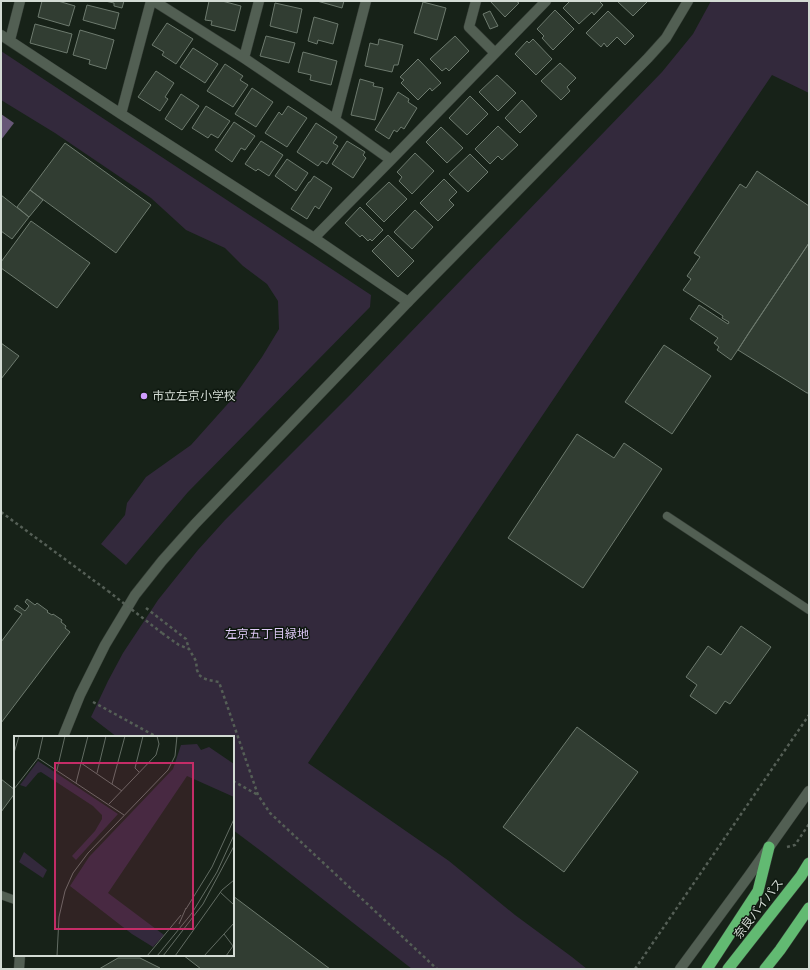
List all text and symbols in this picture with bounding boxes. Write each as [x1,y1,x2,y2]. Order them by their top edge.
place label: 市立左京小学校 [152,389,236,404]
marker: 市立左京小学校 [139,391,149,401]
park label: 左京五丁目緑地 [225,627,309,642]
inset map [14,736,234,956]
street label: 奈良バイパス [731,876,787,942]

